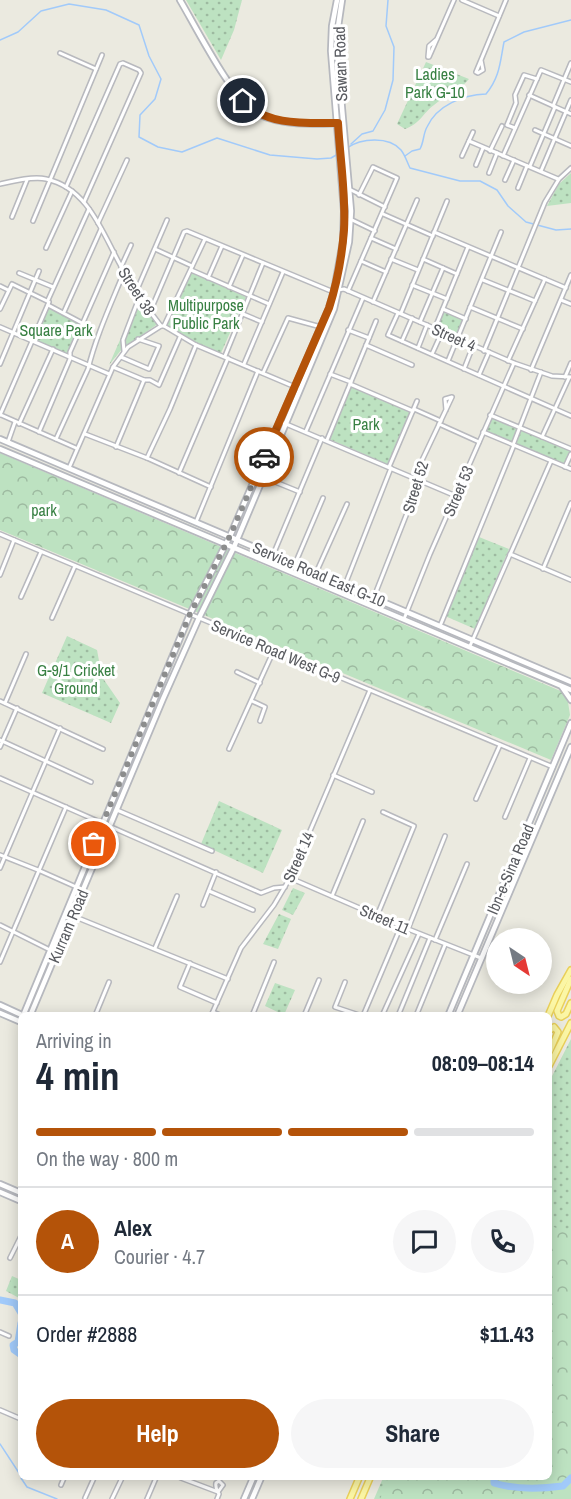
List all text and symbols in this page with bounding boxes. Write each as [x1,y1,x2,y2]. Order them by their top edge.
street label: Sawan Road [328,26,352,102]
park label: Ladies Park G-10 [405,63,465,103]
pin [217,75,268,126]
icon: home [226,84,259,117]
street label: Street 38 [113,263,161,319]
park label: Multipurpose Public Park [168,294,244,334]
street label: Street 4 [429,318,479,356]
park label: Square Park [20,319,93,341]
park label: Park [353,413,380,435]
courier [234,427,294,487]
icon: car [248,441,281,474]
street label: Street 52 [397,458,433,516]
street label: Street 53 [437,462,479,520]
park label: park [31,499,57,521]
street label: Service Road East G-10 [249,536,389,612]
street label: Service Road West G-9 [208,614,344,688]
park label: G-9/1 Cricket Ground [37,659,115,699]
pin [68,818,119,869]
street label: Ibn-e-Sina Road [481,820,539,918]
icon: bag [77,827,110,860]
street label: Street 14 [277,828,319,886]
street label: Kurram Road [43,886,93,966]
street label: Street 11 [357,899,414,940]
north arrow [486,928,552,994]
map controls [486,928,552,994]
text: Arriving in [36,1027,112,1054]
text: 08:09–08:14 [432,1048,534,1078]
text: 4 min [36,1050,120,1102]
text: On the way · 800 m [36,1145,178,1172]
button: chat [393,1210,456,1273]
button: phone [471,1210,534,1273]
text: Alex [114,1213,152,1243]
text: A [61,1226,74,1256]
text: Courier · 4.7 [114,1243,205,1270]
text: Order #2888 [36,1319,137,1349]
text: $11.43 [480,1319,534,1349]
button: Help [36,1399,279,1468]
button: Share [291,1399,534,1468]

